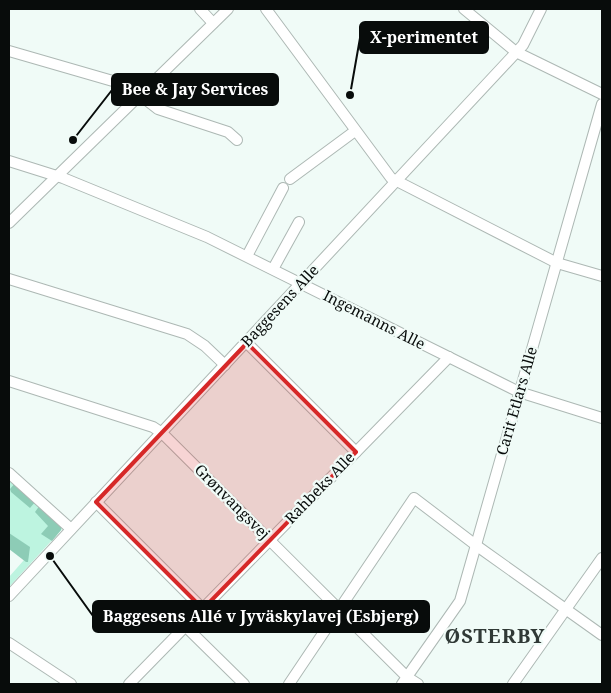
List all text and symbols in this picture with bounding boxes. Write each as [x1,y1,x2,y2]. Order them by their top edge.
callout: X-perimentet [360,22,488,53]
text: X-perimentet [370,26,478,48]
callout: Bee & Jay Services [112,74,278,105]
text: Bee & Jay Services [122,78,269,100]
street label: Baggesens Alle [236,260,323,351]
street label: Ingemanns Alle [320,285,429,353]
street label: Carit Etlars Alle [491,344,541,457]
street label: Rahbeks Alle [280,447,359,527]
street label: Grønvangsvej [191,459,275,543]
callout: Baggesens Allé v Jyväskylavej (Esbjerg) [93,601,429,632]
text: Baggesens Allé v Jyväskylavej (Esbjerg) [103,605,419,627]
district label: ØSTERBY [445,622,545,649]

